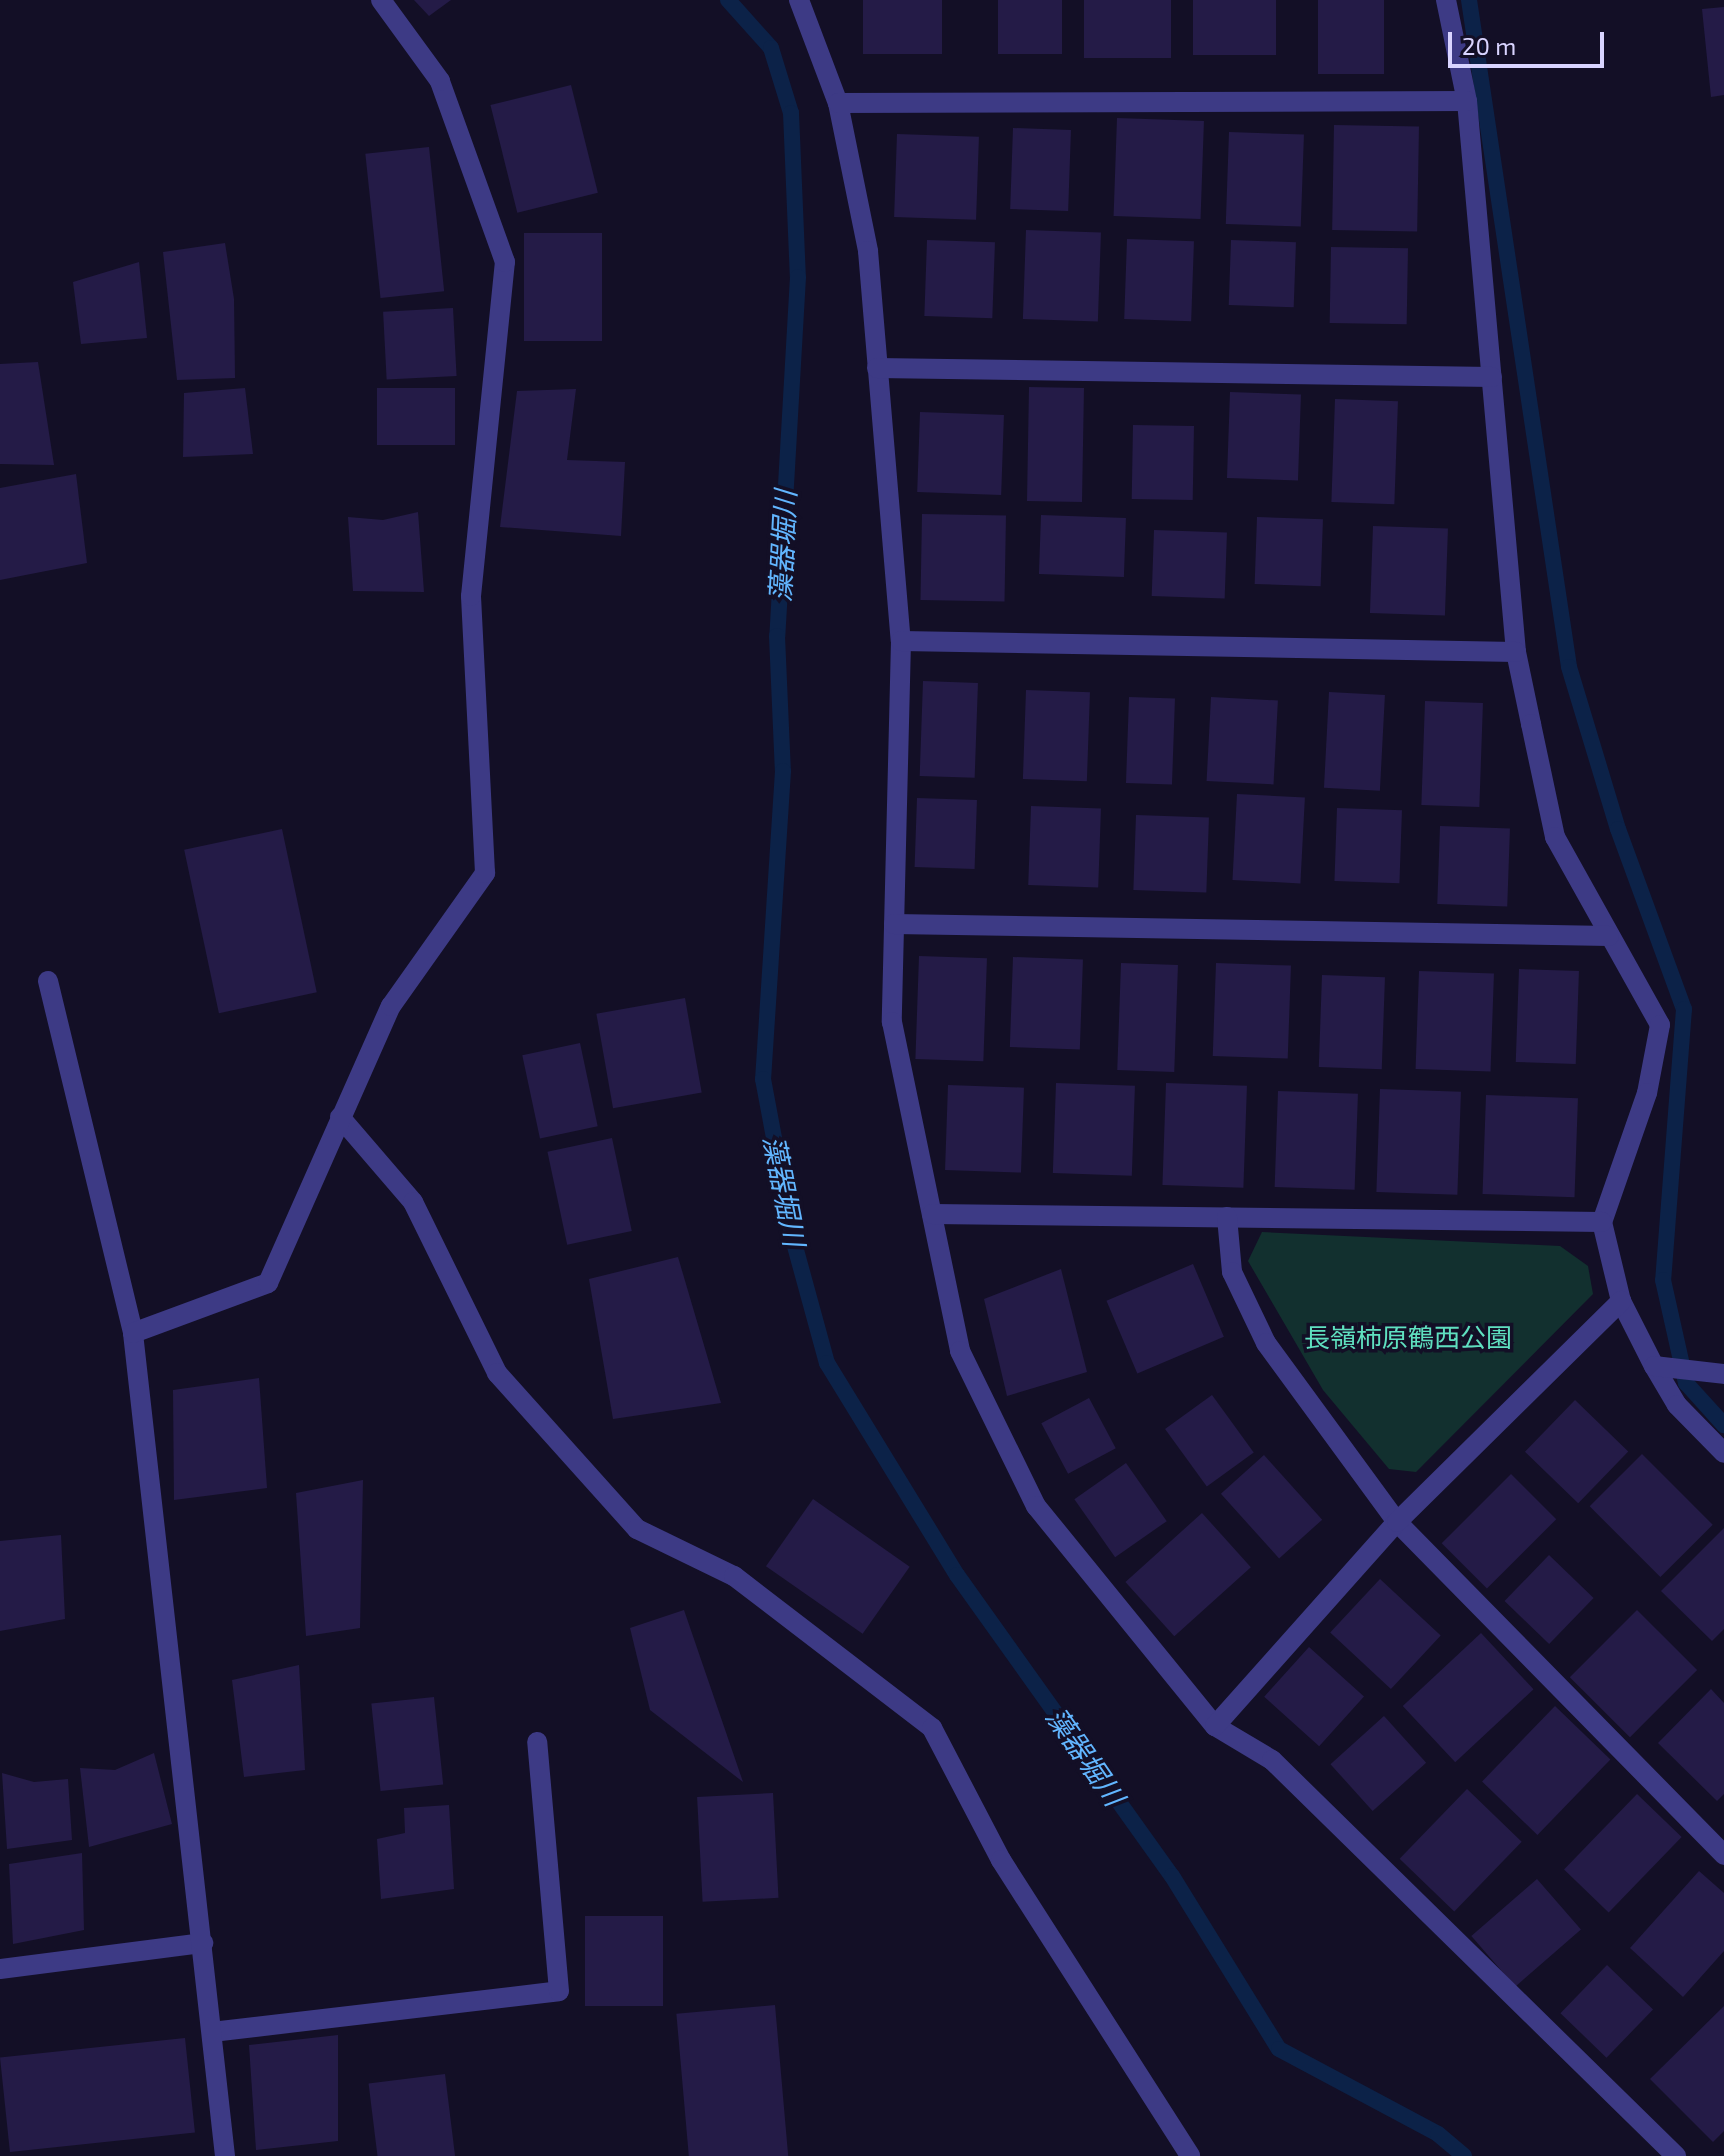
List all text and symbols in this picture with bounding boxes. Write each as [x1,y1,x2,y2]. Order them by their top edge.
scale bar [1452,16,1608,66]
text: 20 m [1462,31,1516,60]
water label: 藻器堀川 [762,489,802,603]
water label: 藻器堀川 [758,1133,812,1249]
park label: 長嶺柿原鶴西公園 [1304,1321,1512,1353]
water label: 藻器堀川 [1040,1700,1132,1812]

